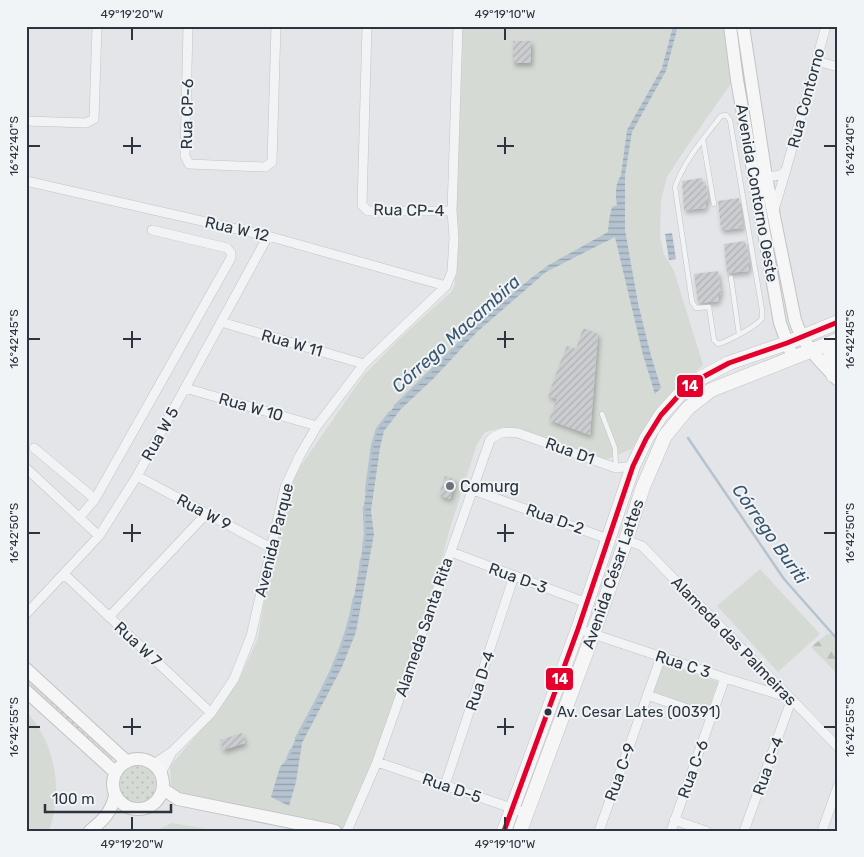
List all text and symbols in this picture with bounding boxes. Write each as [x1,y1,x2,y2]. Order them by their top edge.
text: 49°19'20"W [101,7,164,21]
text: 49°19'10"W [475,7,536,21]
street label: Rua Contorno [784,46,828,150]
street label: Rua CP-6 [177,78,197,150]
street label: Avenida Contorno Oeste [732,102,782,284]
text: 16°42'40"S [7,116,21,176]
text: 16°42'40"S [843,116,857,176]
street label: Rua CP-4 [373,200,445,220]
street label: Rua W 12 [203,212,271,246]
water label: Córrego Macambira [387,270,525,397]
text: 16°42'45"S [7,309,21,369]
text: 16°42'45"S [843,309,857,369]
street label: Rua W 11 [259,325,325,361]
line badge: 14 [676,374,704,398]
text: 14 [682,378,699,395]
street label: Rua W 10 [217,389,285,425]
street label: Rua W 5 [137,404,183,464]
street label: Rua D1 [543,433,597,469]
place label: Comurg [460,477,519,496]
marker: Comurg [444,480,456,492]
water label: Córrego Buriti [727,480,813,589]
street label: Avenida Parque [251,481,297,599]
street label: Rua W 9 [174,490,234,534]
street label: Avenida César Lattes [578,497,648,651]
street label: Rua D-2 [523,500,587,538]
text: 16°42'50"S [7,503,21,563]
text: 16°42'50"S [843,503,857,563]
street label: Alameda Santa Rita [391,555,457,699]
street label: Rua D-3 [486,559,550,597]
street label: Alameda das Palmeiras [667,572,801,710]
street label: Rua W 7 [111,618,165,670]
street label: Rua C 3 [653,646,713,682]
street label: Rua D-4 [461,649,499,713]
line badge: 14 [545,667,574,691]
text: 14 [552,671,569,688]
text: 16°42'55"S [7,697,21,757]
text: 16°42'55"S [843,697,857,757]
place label: Av. Cesar Lates (00391) [557,703,720,721]
marker: Av. Cesar Lates (00391) [543,707,553,717]
street label: Rua C-4 [749,734,787,798]
street label: Rua C-6 [674,737,712,801]
street label: Rua C-9 [601,740,639,804]
street label: Rua D-5 [420,769,484,807]
scale bar [45,782,171,814]
text: 100 m [52,790,94,808]
text: 49°19'20"W [101,837,164,851]
text: 49°19'10"W [475,837,536,851]

